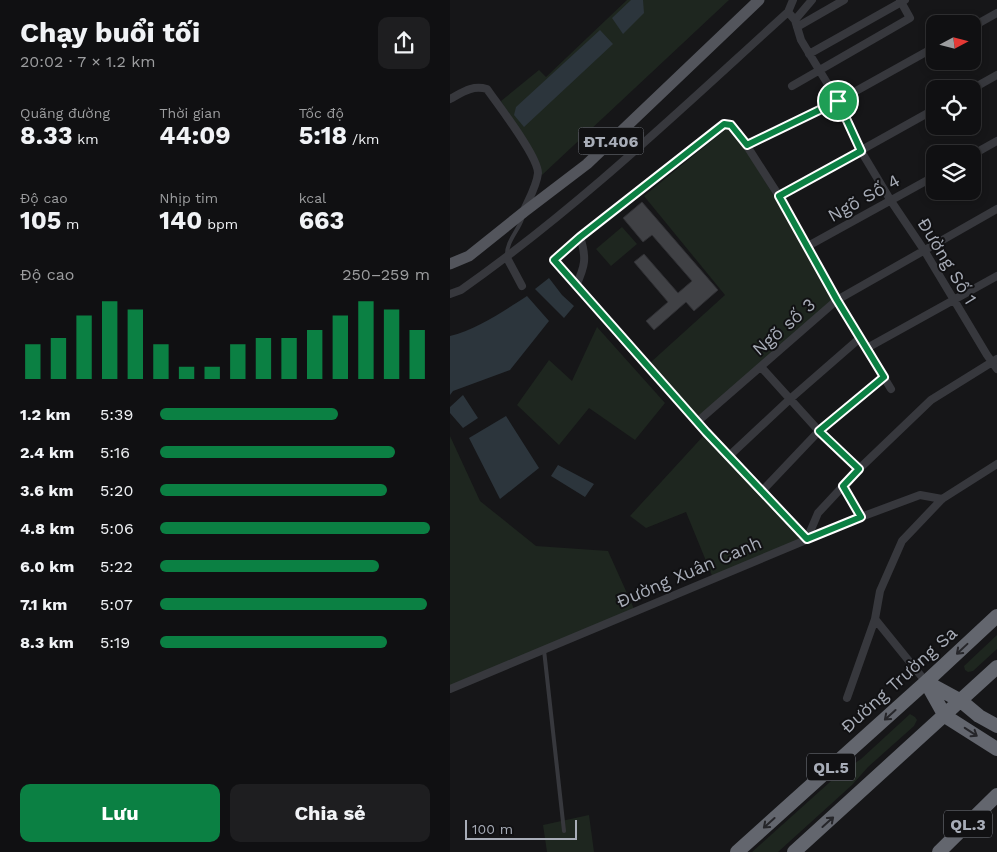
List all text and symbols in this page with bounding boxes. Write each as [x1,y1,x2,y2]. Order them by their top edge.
north arrow [926,15,981,70]
map controls [926,15,981,200]
text: Chạy buổi tối [20,16,200,49]
button: share [378,17,430,69]
text: 20:02 · 7 × 1.2 km [20,52,156,71]
pin [817,80,859,122]
button: locate [926,80,981,135]
icon: arrive [824,87,852,115]
text: Quãng đường [20,105,110,121]
text: Thời gian [159,105,221,121]
text: Tốc độ [299,105,344,121]
text: 8.33 [20,121,73,150]
text: 44:09 [159,121,231,150]
text: 5:18 [299,121,347,150]
road number: ĐT.406 [578,128,644,154]
text: km [73,131,99,147]
text: /km [347,131,379,147]
button: layers [926,145,981,200]
street label: Ngõ Số 4 [824,169,903,226]
text: Độ cao [20,190,68,206]
text: Nhịp tim [159,190,218,206]
text: kcal [299,190,326,206]
text: 105 [20,206,61,235]
text: 140 [159,206,202,235]
text: 663 [299,206,344,235]
street label: Đường Số 1 [913,214,981,308]
text: m [61,216,79,232]
text: bpm [202,216,238,232]
text: Độ cao [20,265,74,284]
text: 250–259 m [342,265,430,284]
street label: Ngõ số 3 [748,294,819,360]
text: 1.2 km [20,405,71,424]
text: 5:39 [100,405,133,424]
text: 2.4 km [20,443,74,462]
text: 5:16 [100,443,130,462]
text: 3.6 km [20,481,73,500]
text: 5:20 [100,481,133,500]
text: 4.8 km [20,519,75,538]
text: 5:06 [100,519,134,538]
street label: Đường Xuân Canh [613,531,765,612]
text: 6.0 km [20,557,74,576]
text: 5:22 [100,557,133,576]
text: 7.1 km [20,595,67,614]
text: 5:07 [100,595,133,614]
street label: Đường Trường Sa [836,622,961,737]
text: 8.3 km [20,633,74,652]
text: 5:19 [100,633,130,652]
one-way arrow [956,643,968,655]
one-way arrow [884,709,897,720]
one-way arrow [964,727,978,738]
road number: QL.5 [807,754,855,780]
button: Lưu [20,784,220,842]
button: Chia sẻ [230,784,430,842]
road number: QL.3 [944,811,992,838]
one-way arrow [821,816,834,828]
scale bar [465,817,578,840]
one-way arrow [762,817,775,829]
text: 100 m [472,821,513,837]

